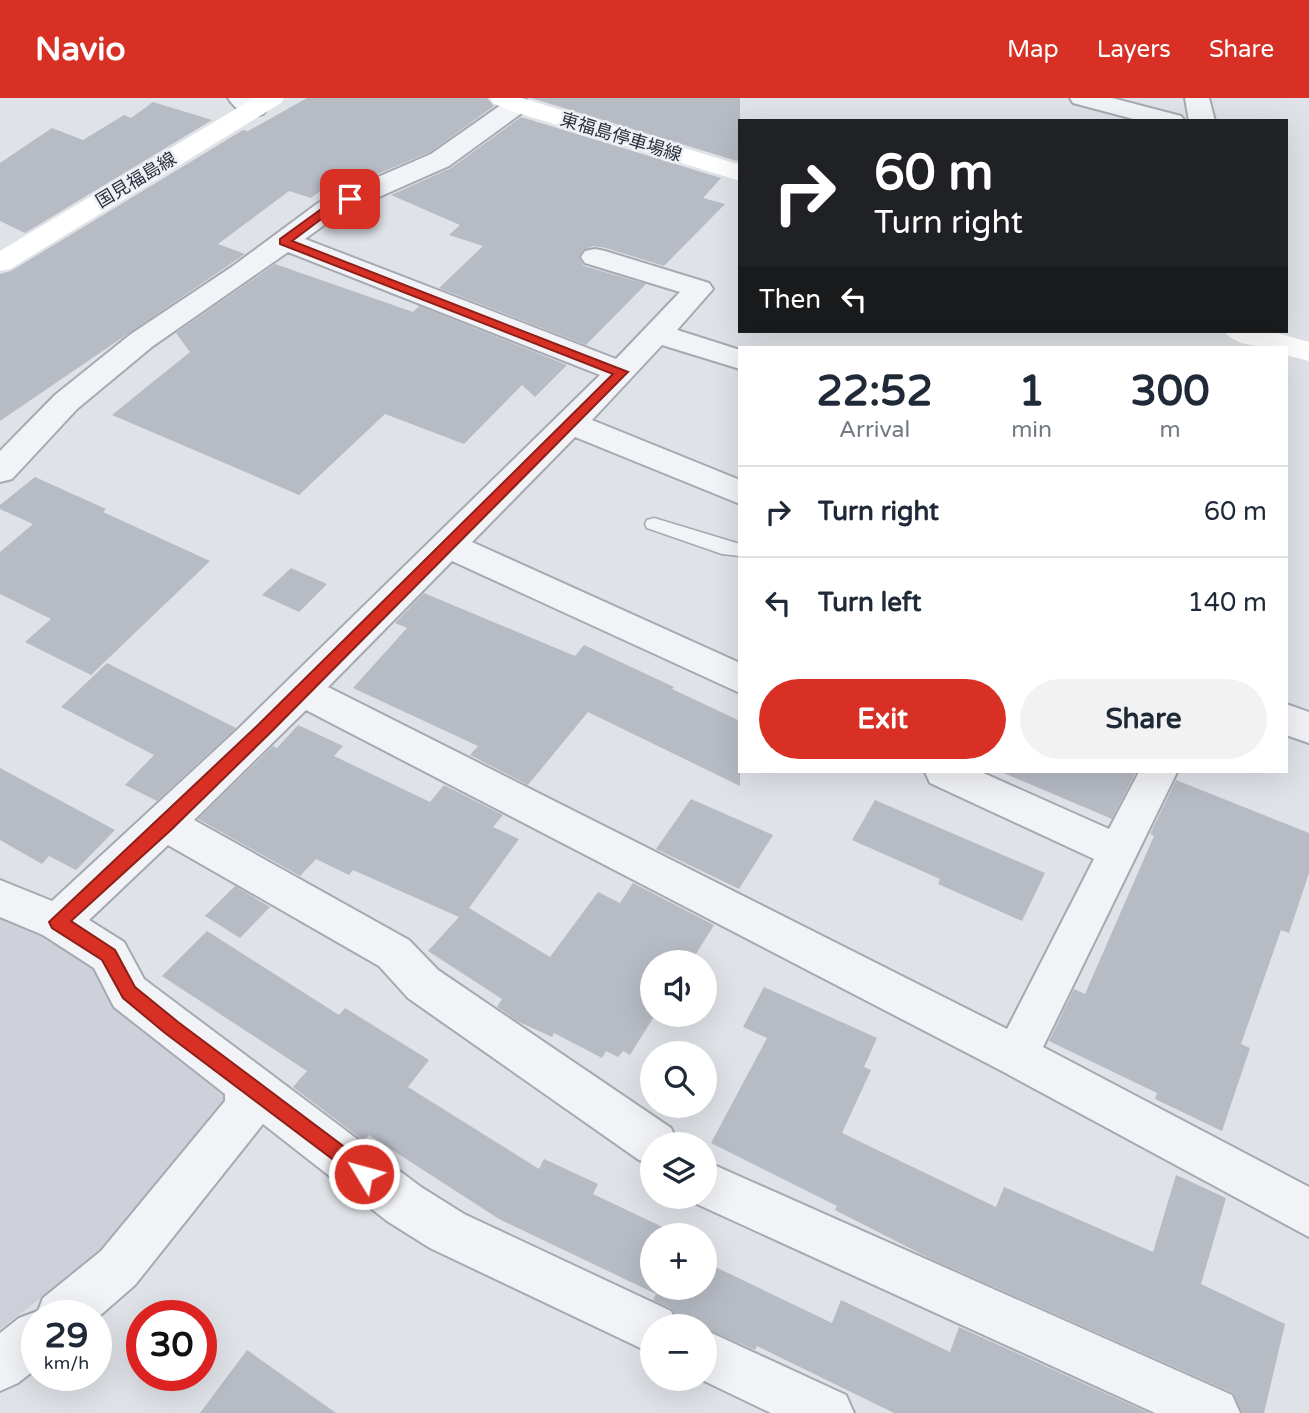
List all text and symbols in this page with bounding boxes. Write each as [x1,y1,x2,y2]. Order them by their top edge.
text: Navio [35,30,126,69]
text: Map [1007,35,1059,64]
text: Layers [1097,35,1171,64]
text: Share [1209,35,1274,64]
street label: 東福島停車場線 [558,108,684,166]
text: 60 m [874,144,993,203]
street label: 国見福島線 [92,147,180,213]
icon: right [759,147,850,238]
pin [320,169,380,229]
icon: arrive [331,180,369,218]
text: Turn right [874,204,1023,242]
icon: left [835,280,873,318]
text: Then [759,284,821,315]
text: 22:52 [816,366,933,417]
text: 1 [1018,366,1045,417]
text: 300 [1130,366,1210,417]
text: Arrival [839,416,910,444]
text: min [1011,416,1052,444]
text: m [1159,416,1181,444]
icon: right [759,493,797,531]
text: Turn right [818,496,939,527]
text: 60 m [1204,496,1267,527]
icon: left [759,584,797,622]
text: Turn left [818,587,921,618]
text: 140 m [1187,587,1267,618]
button: Exit [759,679,1006,759]
button: Share [1020,679,1267,759]
map controls [640,950,717,1391]
button: sound [640,950,717,1027]
button: search [640,1041,717,1118]
button: layers [640,1132,717,1209]
position arrow [327,1137,401,1211]
button: + [640,1223,717,1300]
speed limit sign: 30 [126,1300,217,1391]
button: − [640,1314,717,1391]
text: 29 [45,1315,88,1357]
text: km/h [44,1352,89,1374]

